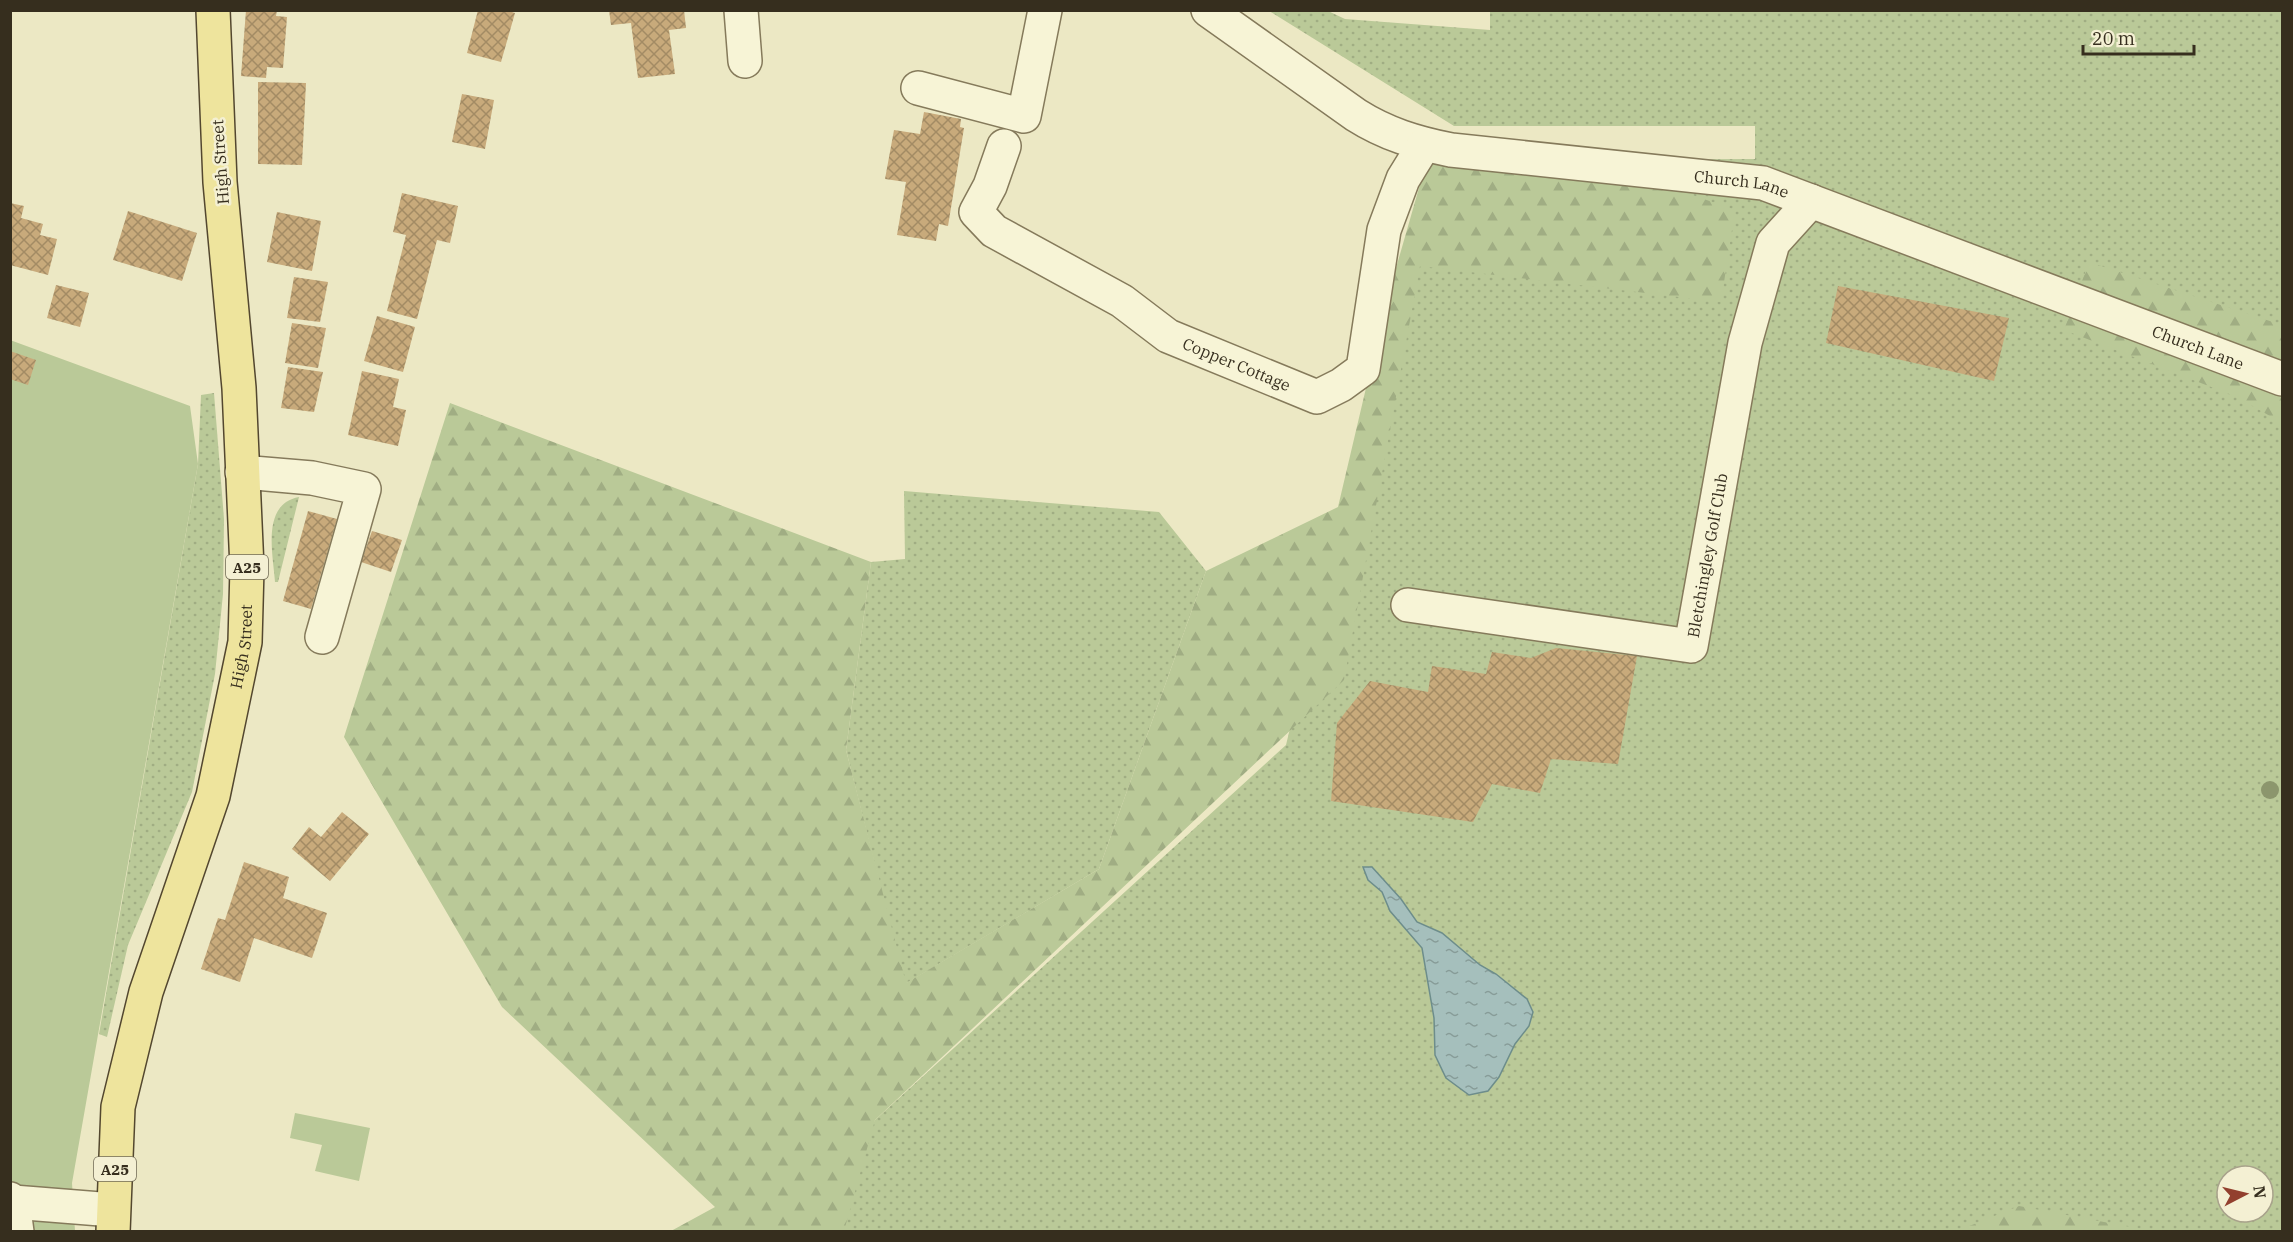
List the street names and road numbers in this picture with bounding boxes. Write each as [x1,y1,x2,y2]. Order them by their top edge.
street label: High Street [207,119,233,205]
street label: Church Lane [1693,166,1792,202]
street label: Church Lane [2149,321,2247,374]
street label: Copper Cottage [1180,333,1294,395]
street label: Bletchingley Golf Club [1683,471,1732,639]
road number: A25 [226,555,268,579]
street label: High Street [226,604,256,690]
road number: A25 [94,1157,136,1181]

